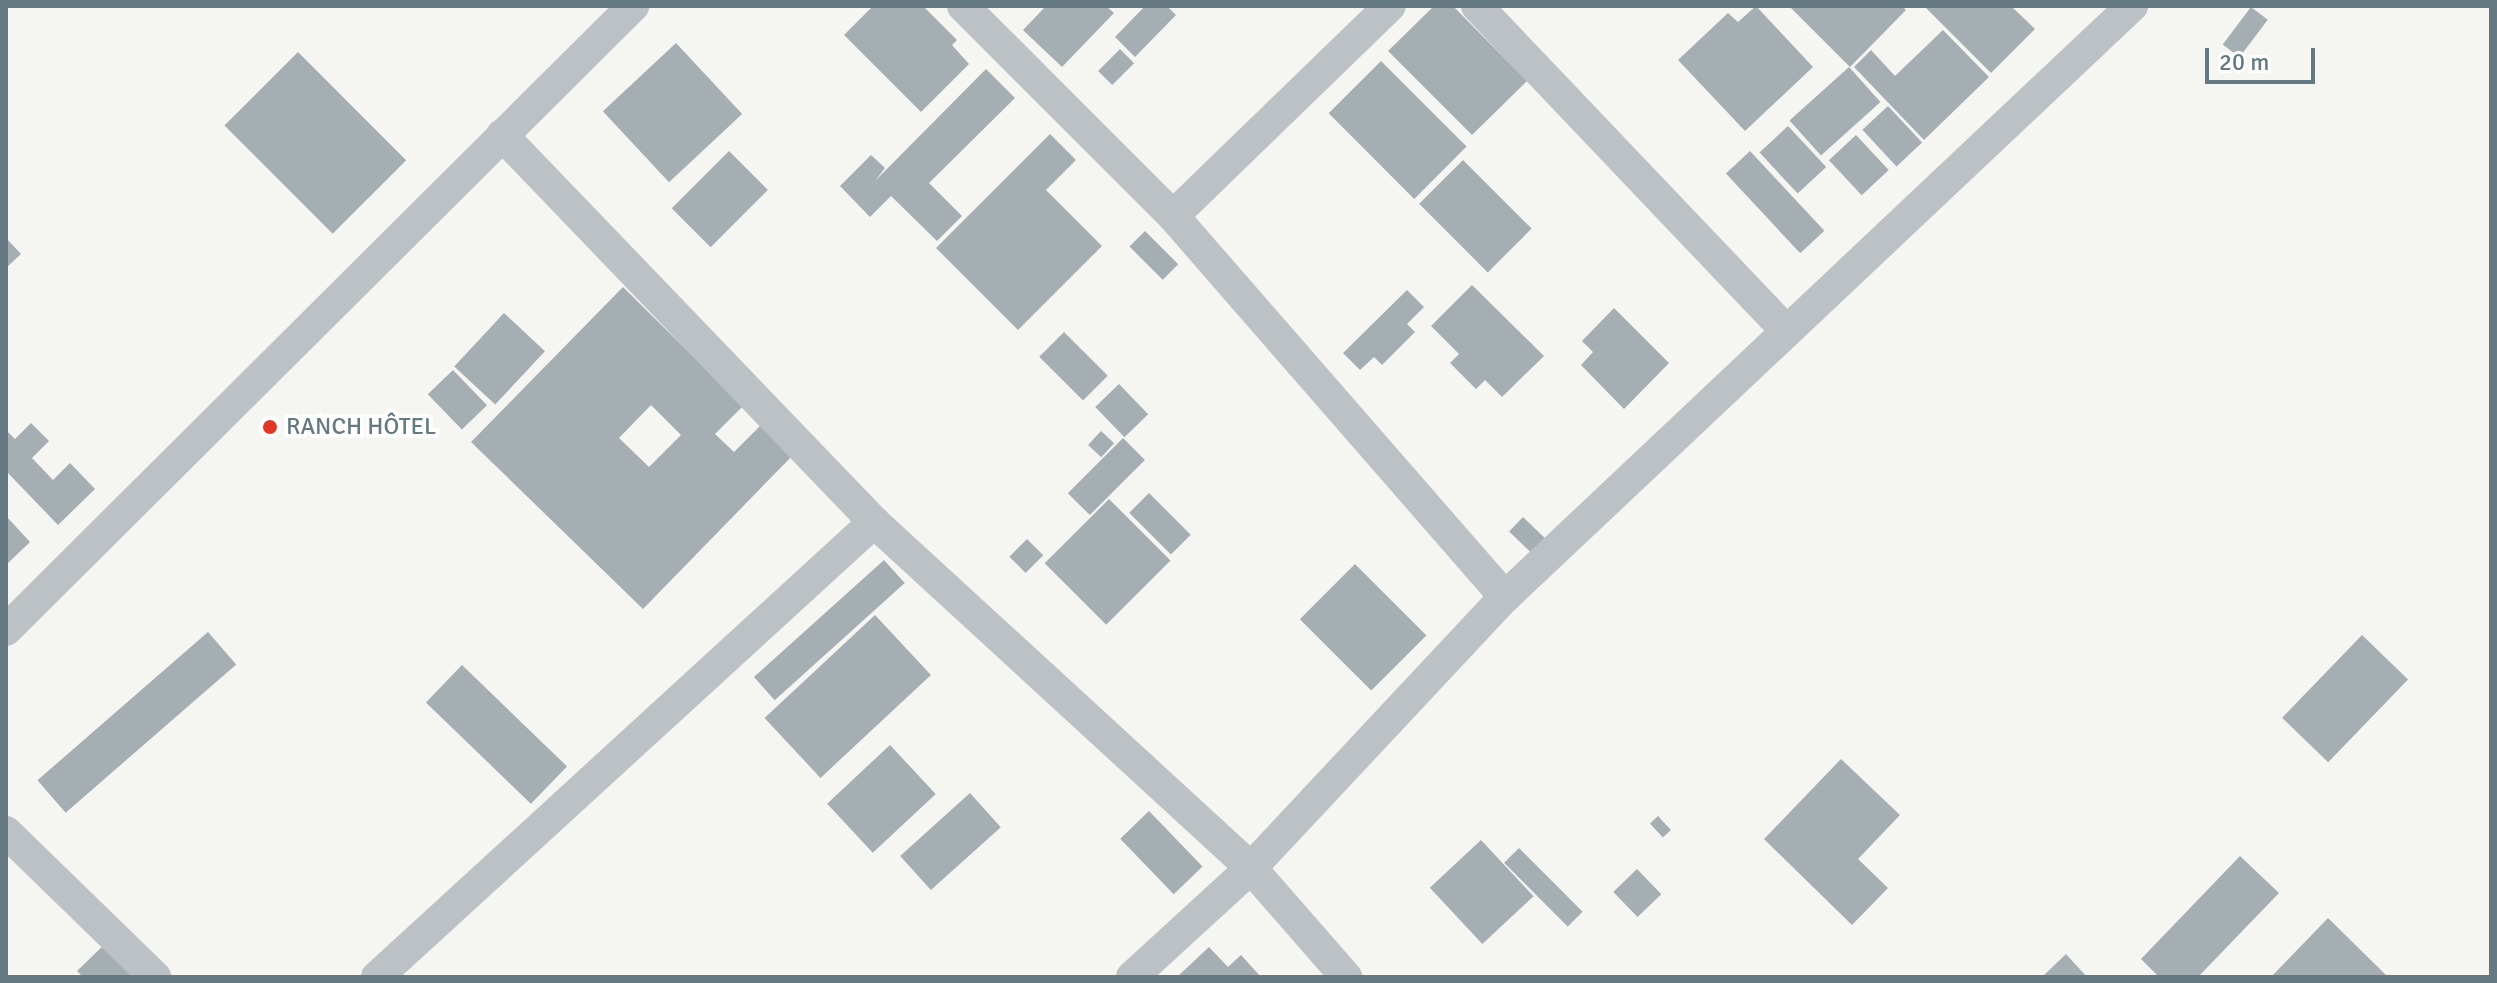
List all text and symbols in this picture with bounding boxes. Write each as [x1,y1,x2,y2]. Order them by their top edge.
scale bar [2209,32,2319,82]
text: 20 m [2219,47,2269,77]
place label: RANCH HÔTEL [286,413,436,441]
marker: RANCH HÔTEL [261,418,279,436]

